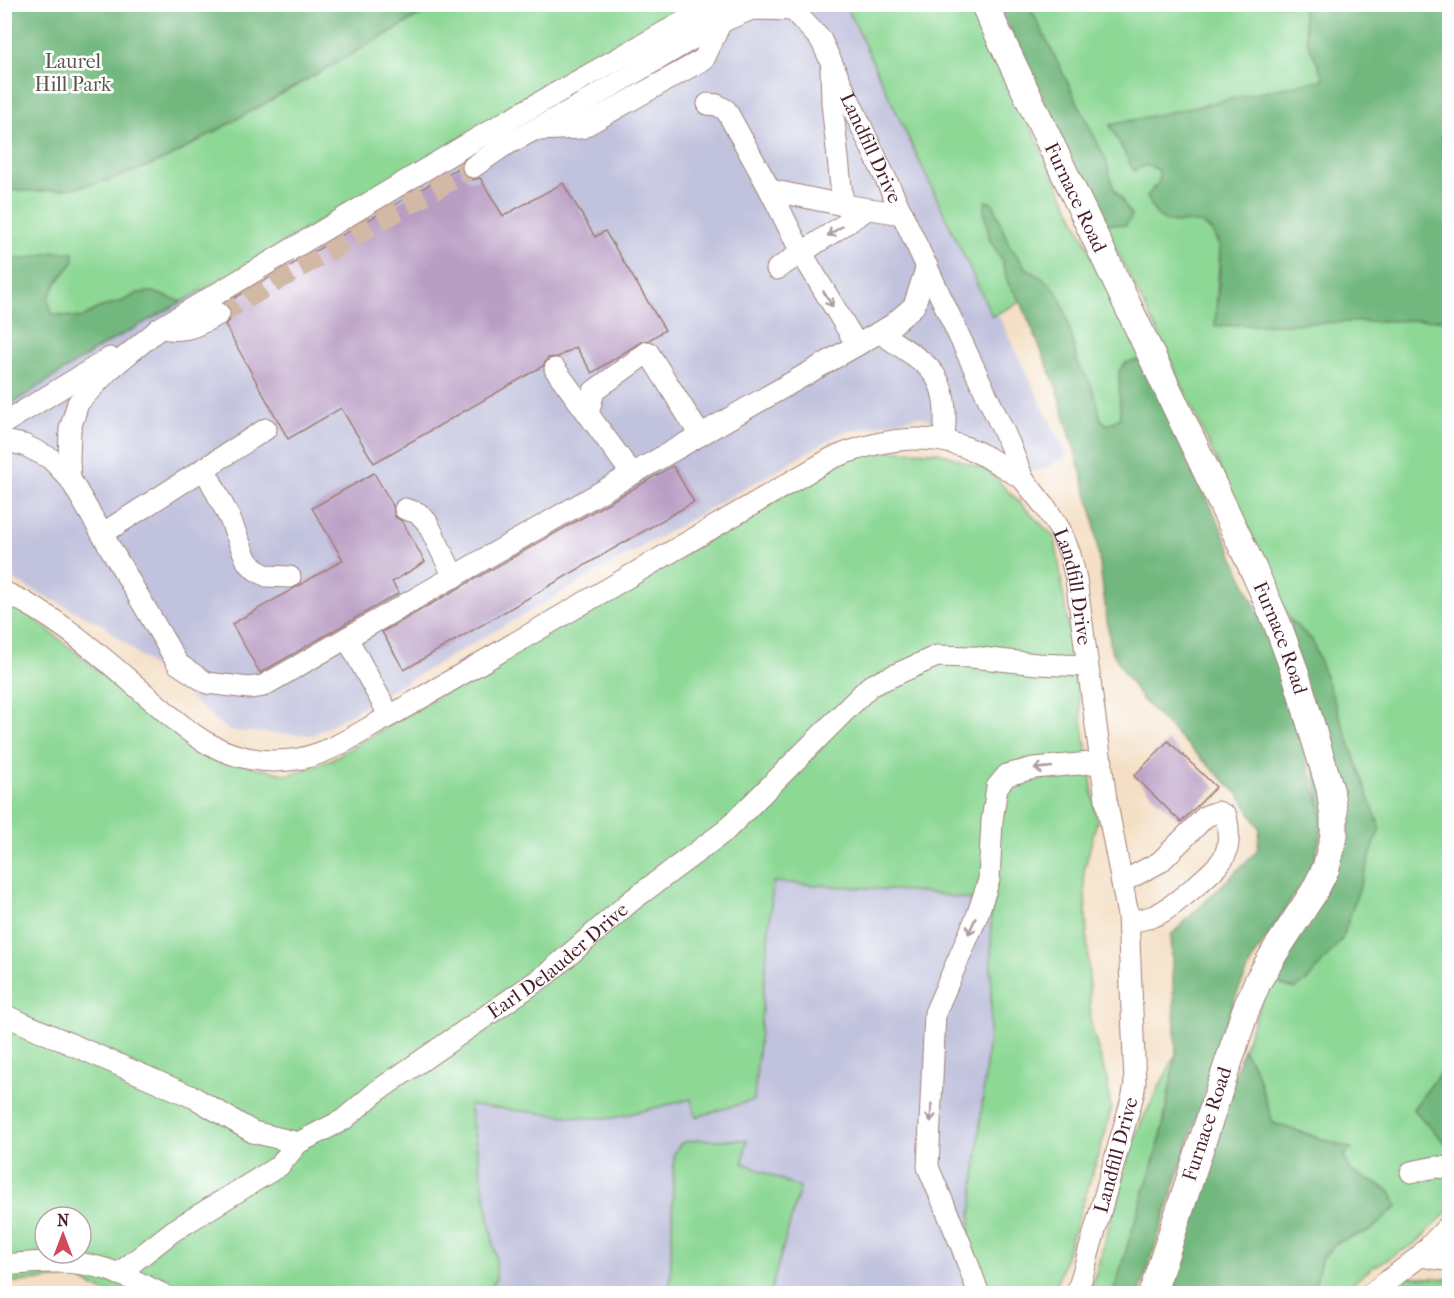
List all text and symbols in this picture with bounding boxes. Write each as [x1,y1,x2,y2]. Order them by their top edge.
park label: Laurel Hill Park [35,50,112,96]
street label: Landfill Drive [836,89,907,207]
street label: Furnace Road [1040,139,1112,257]
one-way arrow [826,224,843,237]
one-way arrow [823,290,835,307]
street label: Landfill Drive [1049,525,1096,646]
street label: Furnace Road [1249,578,1313,698]
one-way arrow [1034,762,1054,773]
street label: Earl Delauder Drive [483,898,633,1023]
one-way arrow [966,916,977,935]
street label: Furnace Road [1178,1063,1237,1184]
street label: Landfill Drive [1089,1094,1143,1216]
one-way arrow [925,1103,936,1123]
north arrow [33,1205,93,1265]
text: N [57,1211,70,1230]

